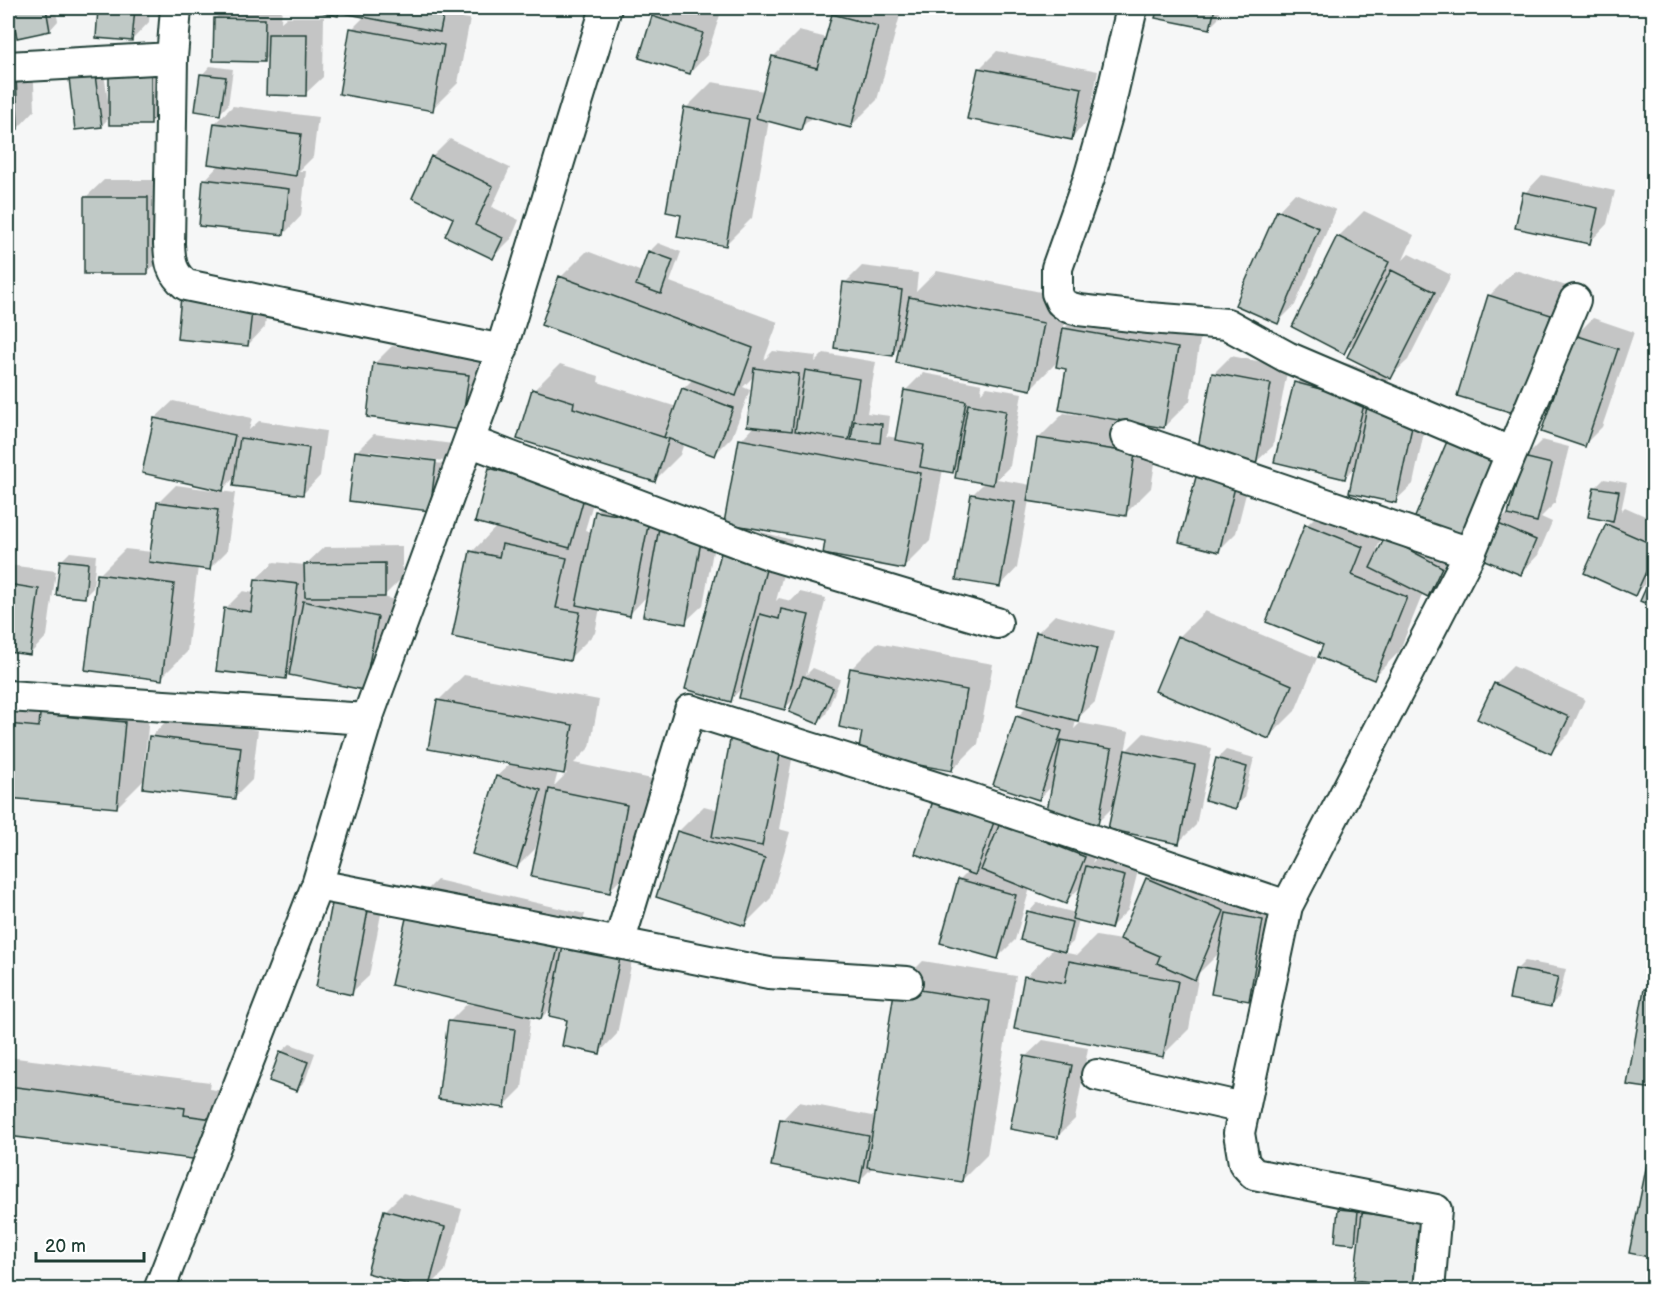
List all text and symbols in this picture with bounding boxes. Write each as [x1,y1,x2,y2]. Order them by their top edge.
scale bar [36,1225,144,1263]
text: 20 m [45,1236,86,1257]

